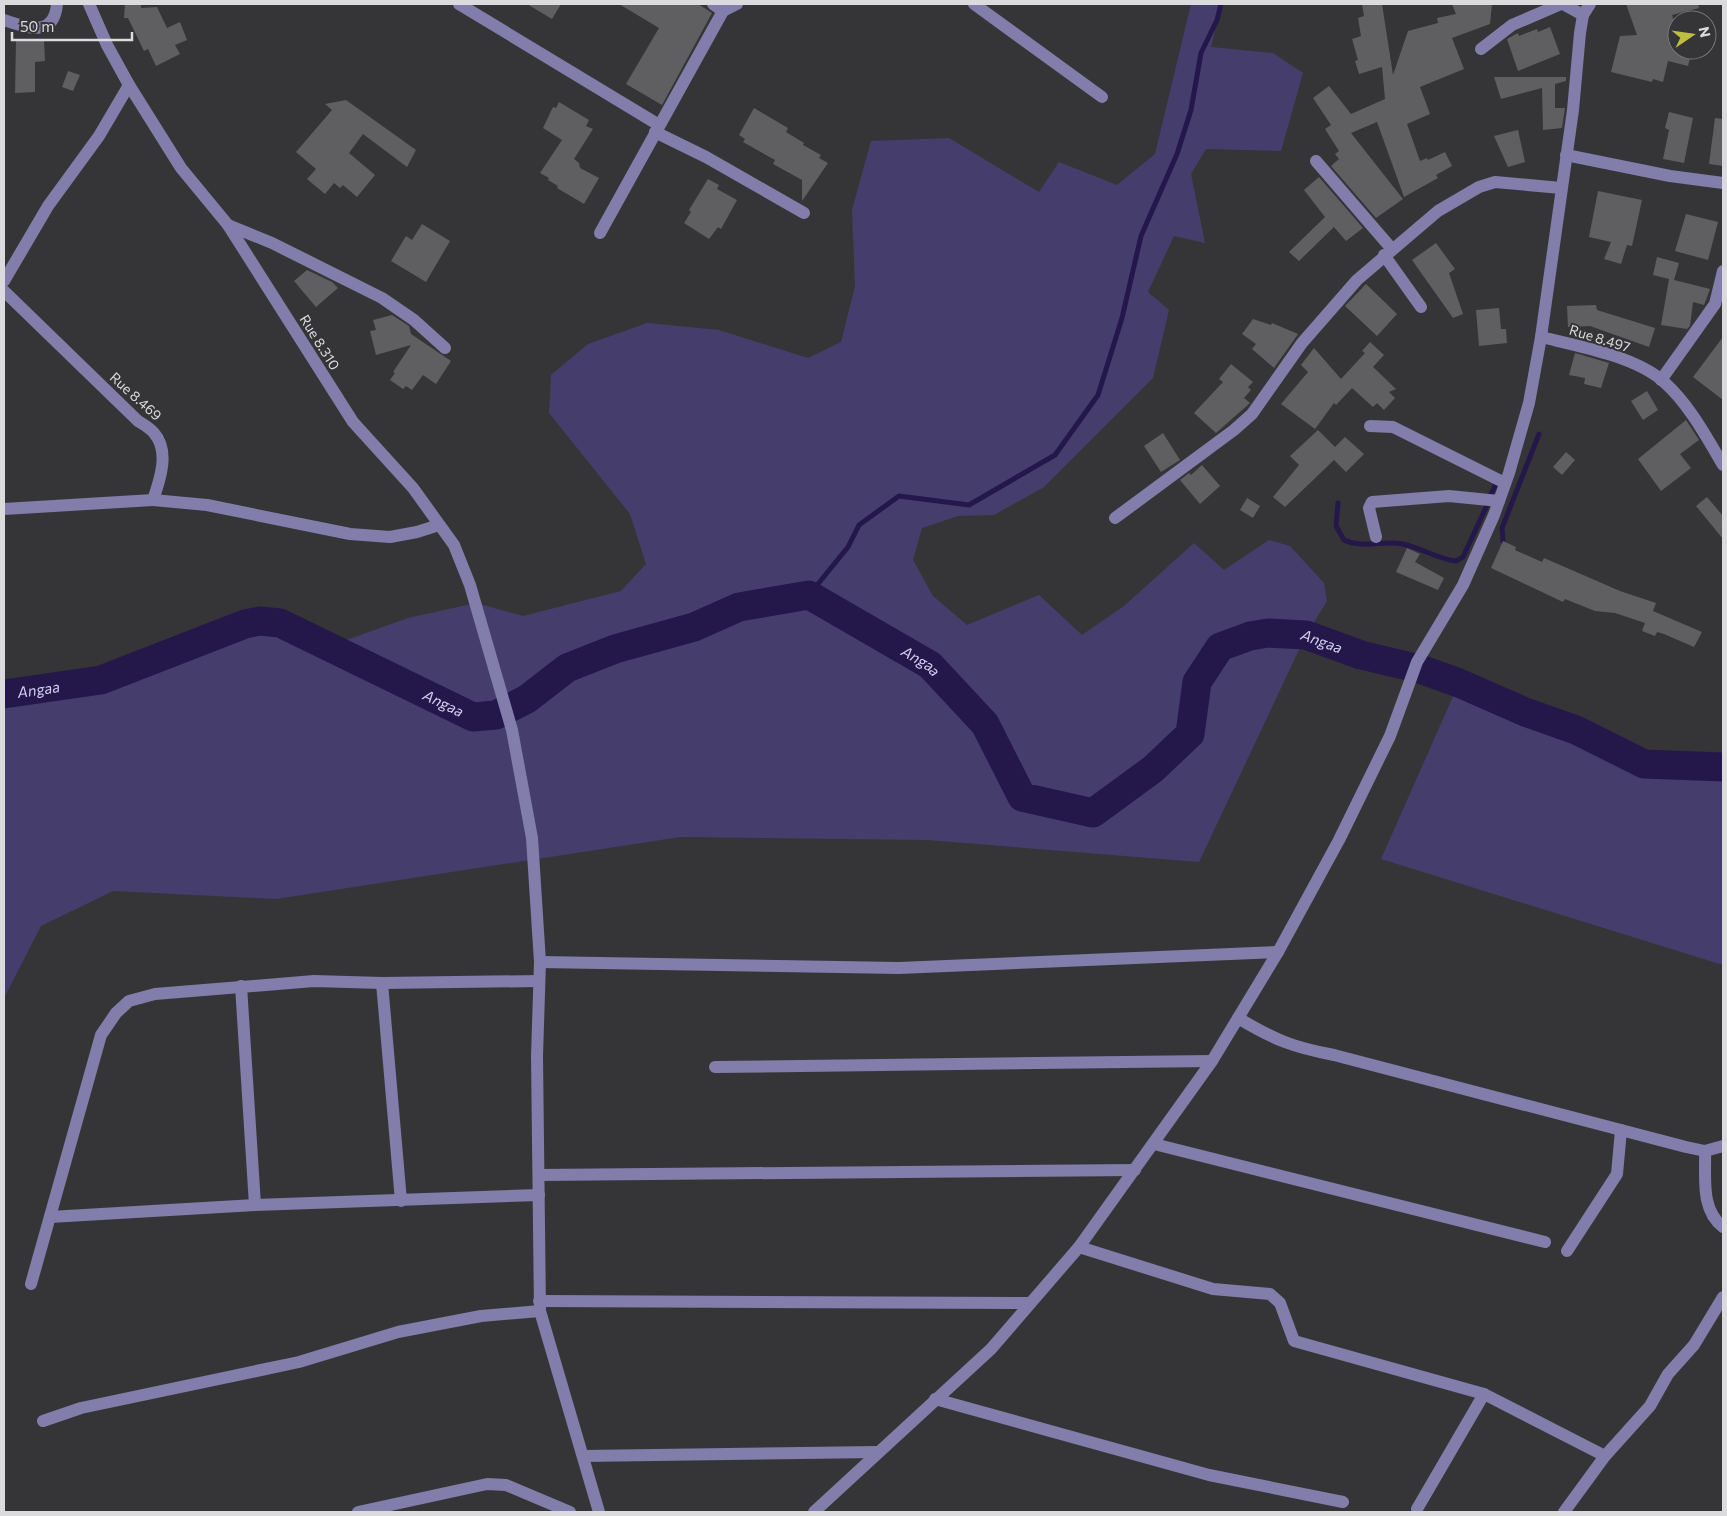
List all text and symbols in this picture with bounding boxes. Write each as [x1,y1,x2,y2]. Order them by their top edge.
scale bar [12,10,132,42]
north arrow [1667,10,1717,60]
text: 50 m [20,17,54,35]
text: N [1696,25,1715,39]
street label: Rue 8.310 [296,311,344,373]
street label: Rue 8.497 [1567,321,1633,355]
street label: Rue 8.469 [107,368,165,424]
water label: Angaa [1298,625,1345,657]
water label: Angaa [898,641,945,680]
water label: Angaa [15,677,61,701]
water label: Angaa [420,685,467,720]

